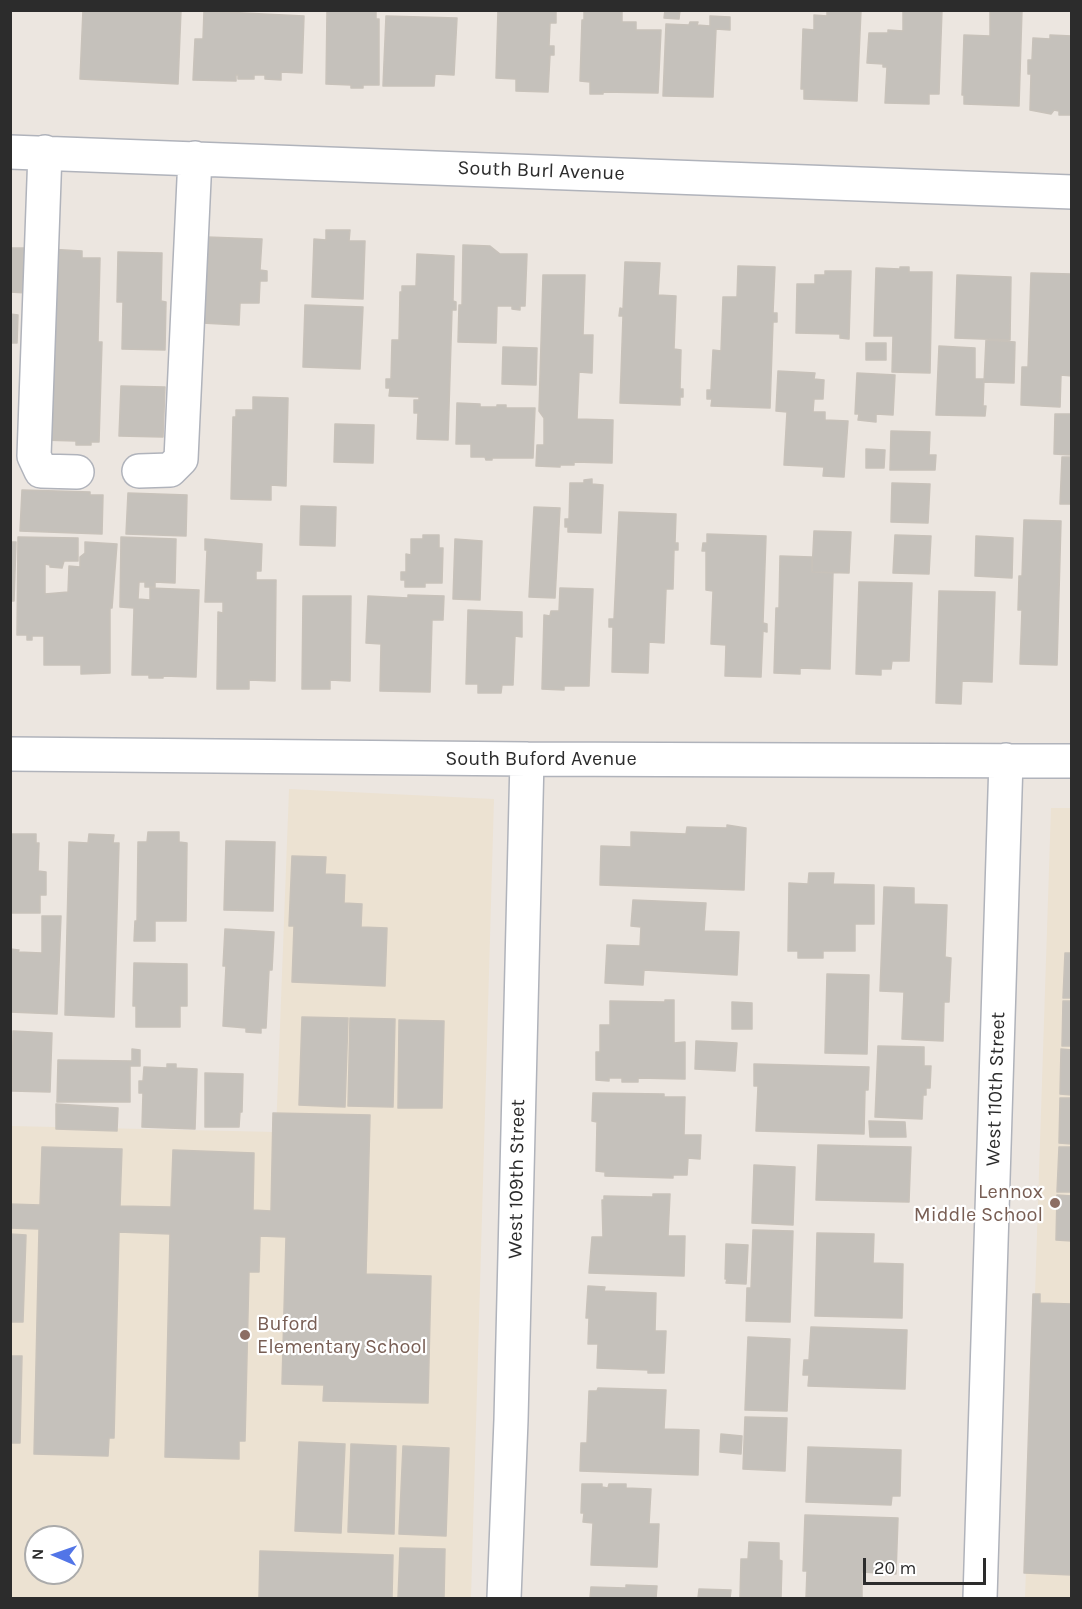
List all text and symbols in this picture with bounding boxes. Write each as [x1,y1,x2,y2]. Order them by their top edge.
street label: South Burl Avenue [457,156,625,186]
street label: South Buford Avenue [445,747,637,771]
street label: West 110th Street [981,1011,1011,1167]
street label: West 109th Street [504,1099,530,1259]
place label: Lennox Middle School [914,1180,1043,1227]
marker: Lennox Middle School [1048,1196,1062,1210]
place label: Buford Elementary School [257,1312,427,1359]
marker: Buford Elementary School [238,1328,252,1342]
north arrow [24,1525,84,1585]
scale bar [866,1546,989,1584]
text: N [28,1548,47,1561]
text: 20 m [874,1557,916,1579]

